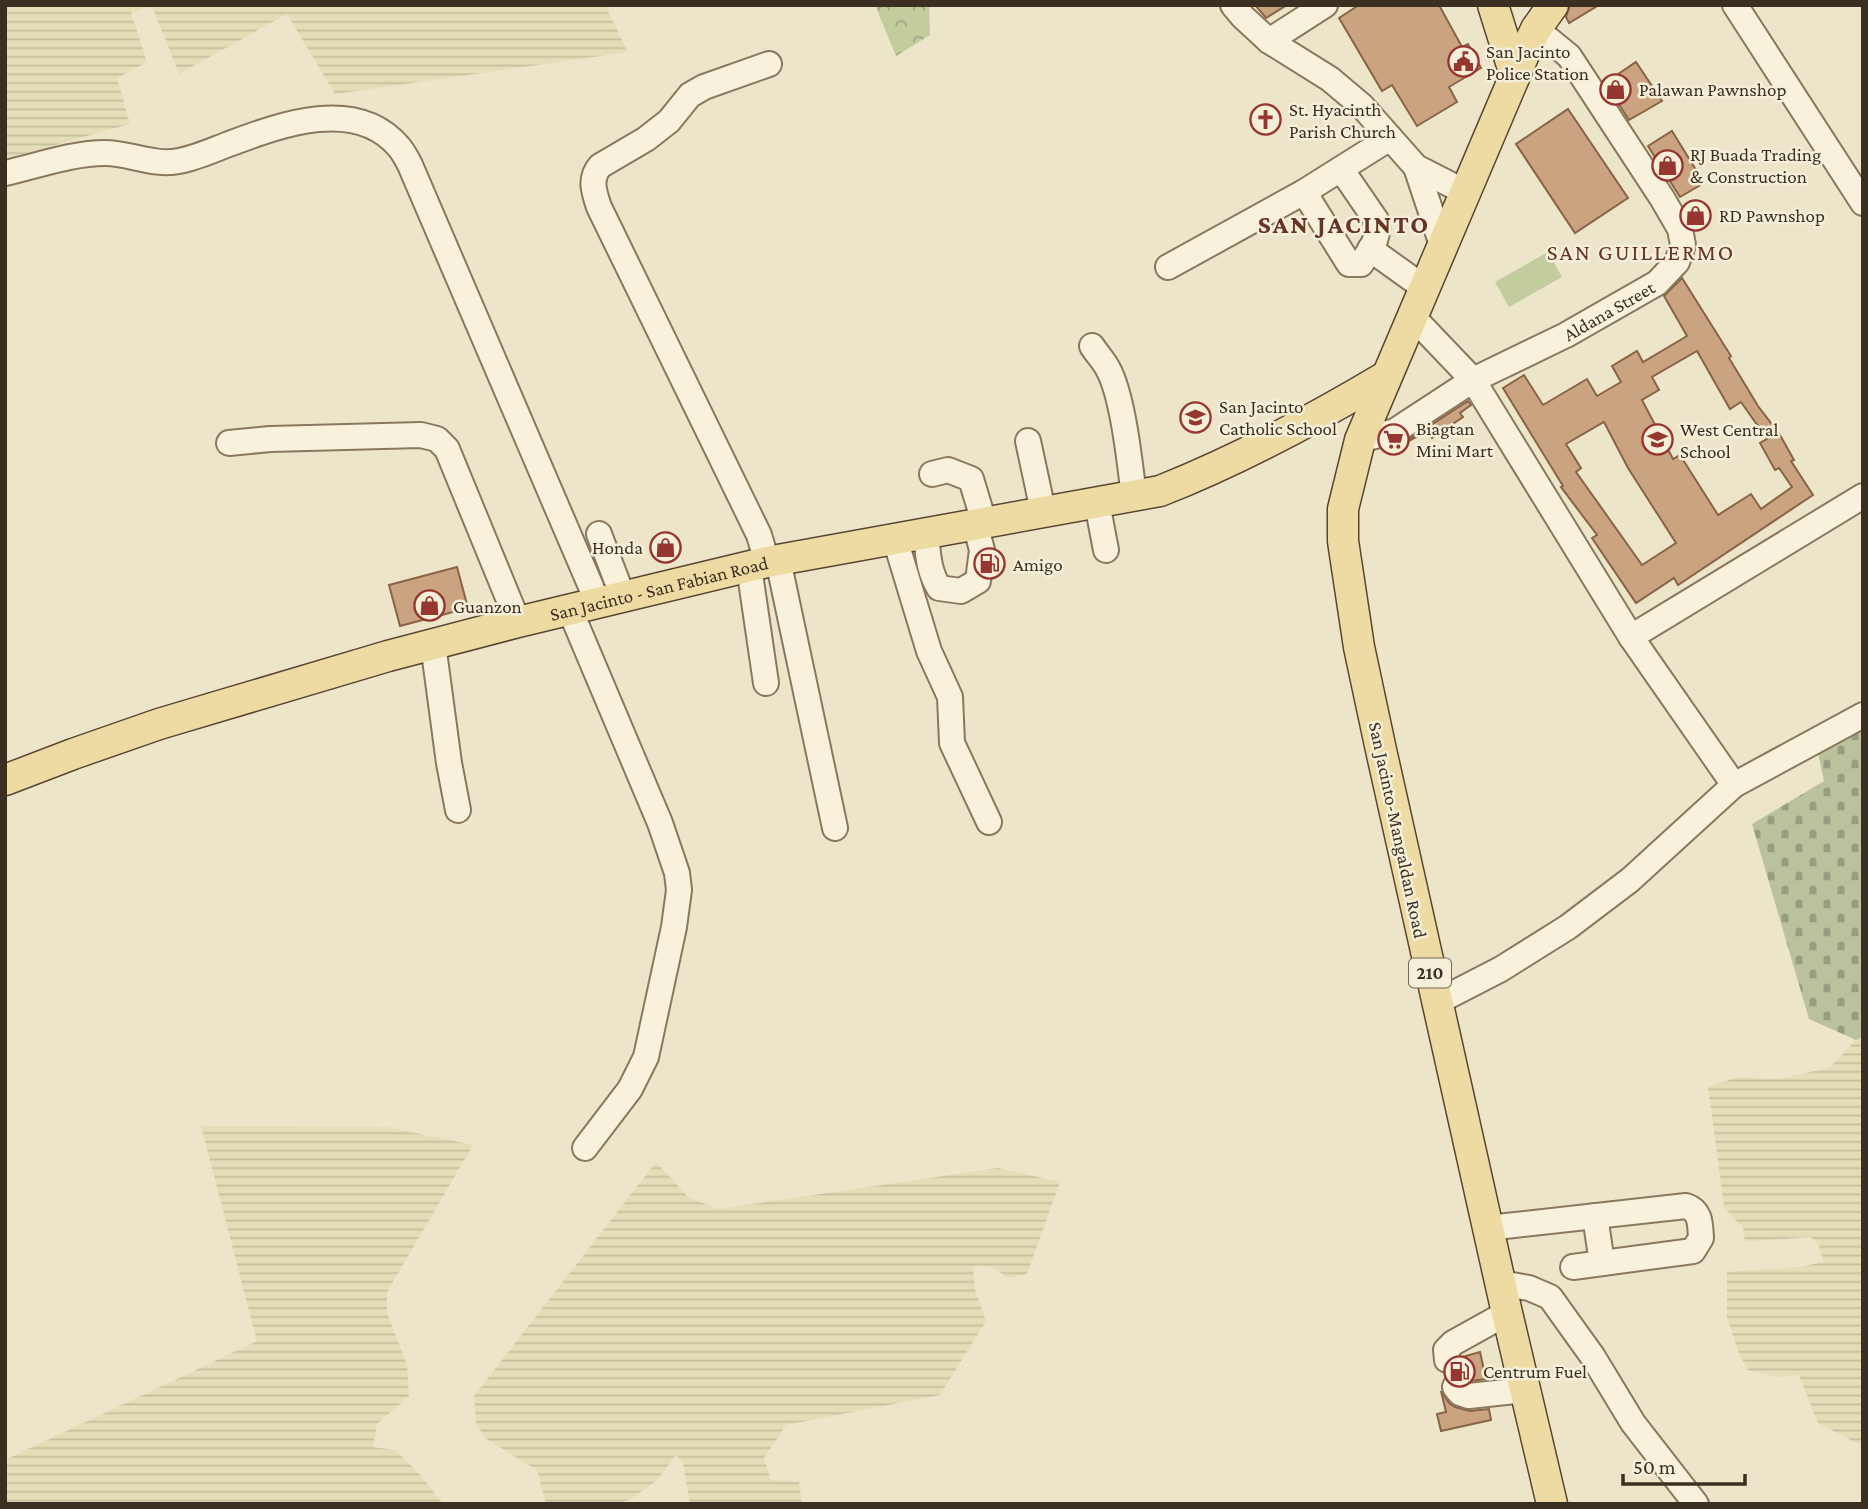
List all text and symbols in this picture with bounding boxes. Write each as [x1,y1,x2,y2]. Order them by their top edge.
place label: San Jacinto Police Station [1486,41,1589,84]
public building icon: San Jacinto Police Station [1446,45,1480,79]
shop icon: Palawan Pawnshop [1599,72,1633,106]
place label: Palawan Pawnshop [1639,79,1786,100]
place label: St. Hyacinth Parish Church [1289,99,1396,142]
church icon: St. Hyacinth Parish Church [1249,103,1283,137]
place label: RJ Buada Trading & Construction [1690,144,1821,187]
shop icon: RJ Buada Trading & Construction [1650,148,1684,182]
shop icon: RD Pawnshop [1679,198,1713,232]
place label: RD Pawnshop [1719,205,1825,226]
district label: SAN JACINTO [1258,210,1430,239]
district label: SAN GUILLERMO [1547,239,1735,265]
street label: Aldana Street [1559,276,1659,345]
place label: San Jacinto Catholic School [1219,396,1337,439]
school or university icon: San Jacinto Catholic School [1179,400,1213,434]
place label: Biagtan Mini Mart [1416,418,1494,461]
place label: West Central School [1680,419,1778,462]
supermarket icon: Biagtan Mini Mart [1376,422,1410,456]
school or university icon: West Central School [1640,423,1674,457]
shop icon: Honda [649,530,683,564]
place label: Honda [592,537,643,558]
fuel station icon: Amigo [973,547,1007,581]
street label: San Jacinto - San Fabian Road [548,552,770,624]
place label: Amigo [1013,554,1063,575]
shop icon: Guanzon [413,589,447,623]
place label: Guanzon [453,596,522,617]
street label: San Jacinto-Mangaldan Road [1365,720,1431,940]
road number: 210 [1409,958,1451,988]
fuel station icon: Centrum Fuel [1443,1354,1477,1388]
place label: Centrum Fuel [1483,1361,1587,1382]
scale bar [1623,1442,1745,1486]
text: 50 m [1633,1455,1676,1479]

